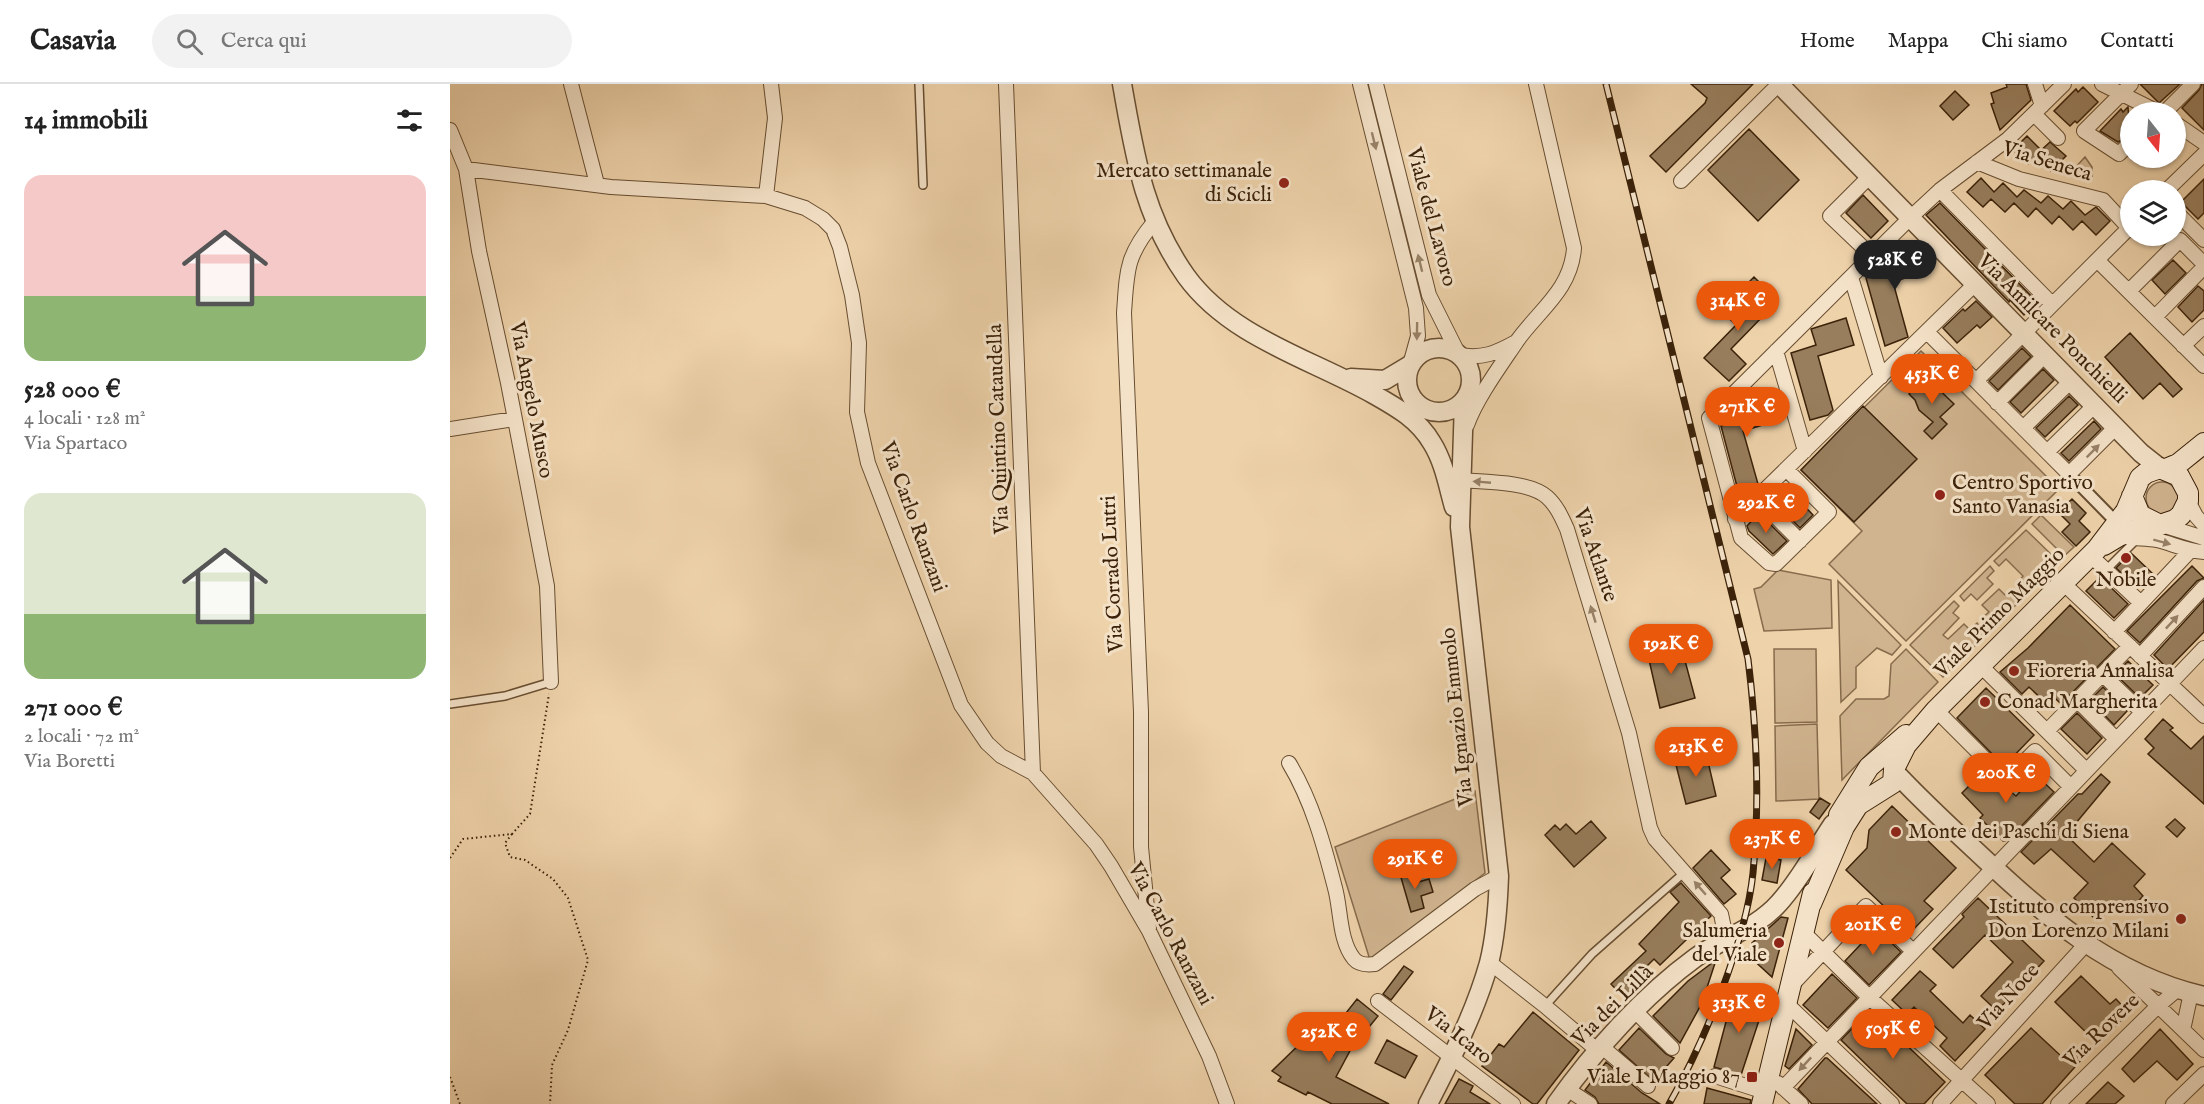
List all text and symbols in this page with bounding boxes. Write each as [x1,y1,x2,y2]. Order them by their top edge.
search box [152,14,572,68]
text: Casavia [30,24,116,59]
icon: search [173,25,206,58]
text: Cerca qui [221,27,307,55]
text: Home [1800,28,1855,55]
text: Mappa [1888,28,1948,55]
text: Chi siamo [1981,28,2067,55]
text: Contatti [2100,28,2174,55]
north arrow [2120,102,2186,168]
map controls [2120,102,2186,246]
text: 14 immobili [24,104,148,137]
icon: filters [393,104,426,137]
one-way arrow [1370,132,1380,150]
street label: Via Seneca [1998,135,2096,189]
street label: Viale del Lavoro [1399,144,1463,289]
place label: Mercato settimanale di Scicli [1096,158,1272,209]
marker: Mercato settimanale di Scicli [1277,176,1291,190]
button: layers [2120,180,2186,246]
icon: home [171,214,279,322]
pin: 528K € [1846,240,1944,291]
text: 528K € [1868,247,1922,272]
street label: Via Amilcare Ponchielli [1971,248,2133,410]
one-way arrow [1415,254,1425,273]
pin: 314K € [1689,281,1787,332]
text: 314K € [1710,288,1766,313]
street label: Via Angelo Musco [502,318,559,481]
one-way arrow [1413,321,1422,340]
street label: Via Quintino Cataudella [982,322,1016,536]
pin: 453K € [1883,354,1981,405]
text: 453K € [1905,361,1960,386]
text: 528 000 € [24,373,121,406]
pin: 271K € [1698,387,1796,438]
text: 271K € [1719,394,1775,419]
text: 4 locali · 128 m² [24,406,146,431]
text: Via Spartaco [24,431,127,456]
street label: Via Carlo Ranzani [873,437,953,596]
one-way arrow [2085,444,2099,458]
place label: Centro Sportivo Santo Vanasia [1952,470,2093,521]
one-way arrow [1472,477,1491,487]
pin: 292K € [1717,483,1815,534]
marker: Centro Sportivo Santo Vanasia [1933,488,1947,502]
text: 292K € [1737,490,1795,515]
street label: Via Corrado Lutri [1095,495,1131,654]
street label: Via Atlante [1566,504,1624,606]
icon: home [171,532,279,640]
one-way arrow [2153,538,2171,548]
street label: Viale Primo Maggio [1928,542,2071,685]
marker: Nobile [2119,551,2133,565]
place label: Nobile [2096,567,2157,594]
one-way arrow [1588,605,1597,623]
one-way arrow [2165,614,2179,629]
pin: 192K € [1622,624,1720,675]
street label: Via Ignazio Emmolo [1435,626,1481,809]
text: 192K € [1643,631,1699,656]
place label: Fioreria Annalisa [2026,658,2175,685]
marker: Fioreria Annalisa [2007,664,2021,678]
place label: Conad Margherita [1997,689,2158,716]
text: 271 000 € [24,691,123,724]
marker: Conad Margherita [1978,695,1992,709]
text: 2 locali · 72 m² [24,724,139,749]
pin: 213K € [1647,727,1745,778]
text: 213K € [1669,734,1723,759]
text: Via Boretti [24,749,115,774]
pin: 200K € [1957,753,2055,804]
text: 200K € [1976,760,2036,785]
pin: 237K € [1723,819,1821,870]
place label: Monte dei Paschi di Siena [1908,819,2130,846]
marker: Monte dei Paschi di Siena [1889,825,1903,839]
text: 237K € [1744,826,1800,851]
pin: 291K € [1366,839,1464,890]
text: 291K € [1387,846,1443,871]
street label: Via Carlo Ranzani [1121,857,1219,1010]
one-way arrow [1694,881,1707,896]
place label: Istituto comprensivo Don Lorenzo Milani [1988,894,2169,945]
pin: 201K € [1824,905,1922,956]
text: 201K € [1844,912,1902,937]
marker: Istituto comprensivo Don Lorenzo Milani [2174,912,2188,926]
place label: Salumeria del Viale [1682,918,1768,969]
marker: Salumeria del Viale [1772,936,1786,950]
street label: Via Noce [1971,958,2046,1037]
street label: Via dei Lillà [1566,959,1660,1053]
pin: 313K € [1690,983,1788,1034]
street label: Via Rovere [2057,988,2146,1075]
text: 313K € [1713,990,1765,1015]
street label: Via Icaro [1418,1000,1497,1071]
pin: 505K € [1844,1009,1942,1060]
pin: 252K € [1280,1012,1378,1063]
text: 505K € [1866,1016,1920,1041]
text: 252K € [1301,1019,1357,1044]
one-way arrow [1798,1057,1812,1072]
place label: Viale I Maggio 87 [1586,1064,1740,1091]
marker: Viale I Maggio 87 [1745,1070,1759,1084]

